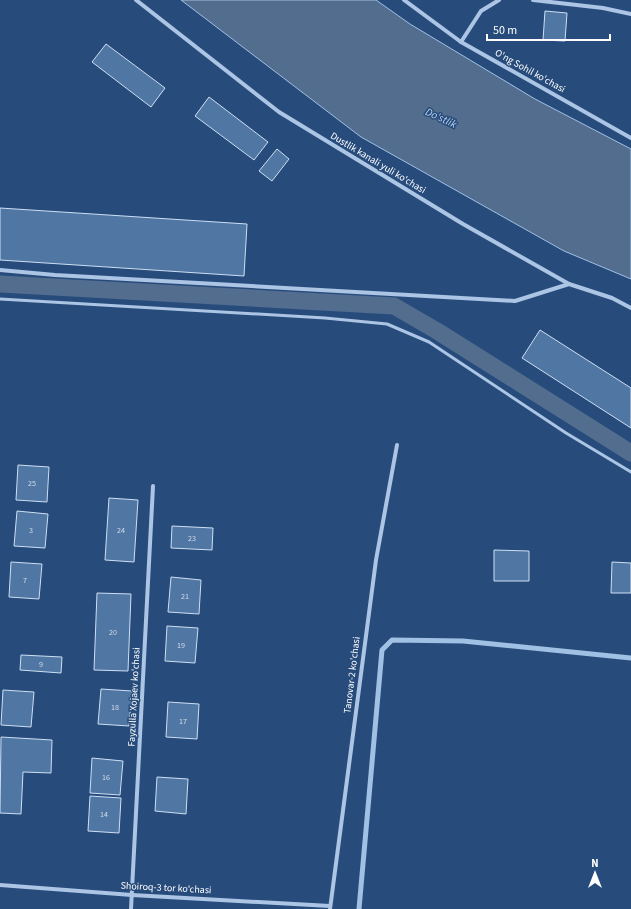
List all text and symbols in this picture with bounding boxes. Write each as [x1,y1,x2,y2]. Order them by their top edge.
scale bar [487,16,610,42]
text: 50 m [493,22,517,39]
street label: O'ng Sohil ko'chasi [492,46,568,96]
water label: Do'stlik [423,104,460,132]
street label: Dustlik kanali yuli ko'chasi [328,129,428,197]
house number: 25 [28,478,36,489]
house number: 3 [29,525,33,536]
house number: 24 [117,525,125,536]
house number: 23 [188,533,196,544]
house number: 7 [23,575,27,586]
house number: 21 [181,591,189,602]
house number: 20 [109,627,117,638]
street label: Tanovar-2 ko'chasi [340,636,364,714]
house number: 19 [177,640,185,651]
street label: Fayzulla Xojaev ko'chasi [124,647,144,747]
house number: 9 [39,659,43,670]
house number: 18 [111,702,119,713]
house number: 17 [179,716,187,727]
house number: 16 [102,772,110,783]
house number: 14 [100,809,108,820]
north arrow [575,853,615,893]
text: N [591,856,599,871]
street label: Shoiroq-3 tor ko'chasi [120,879,212,897]

